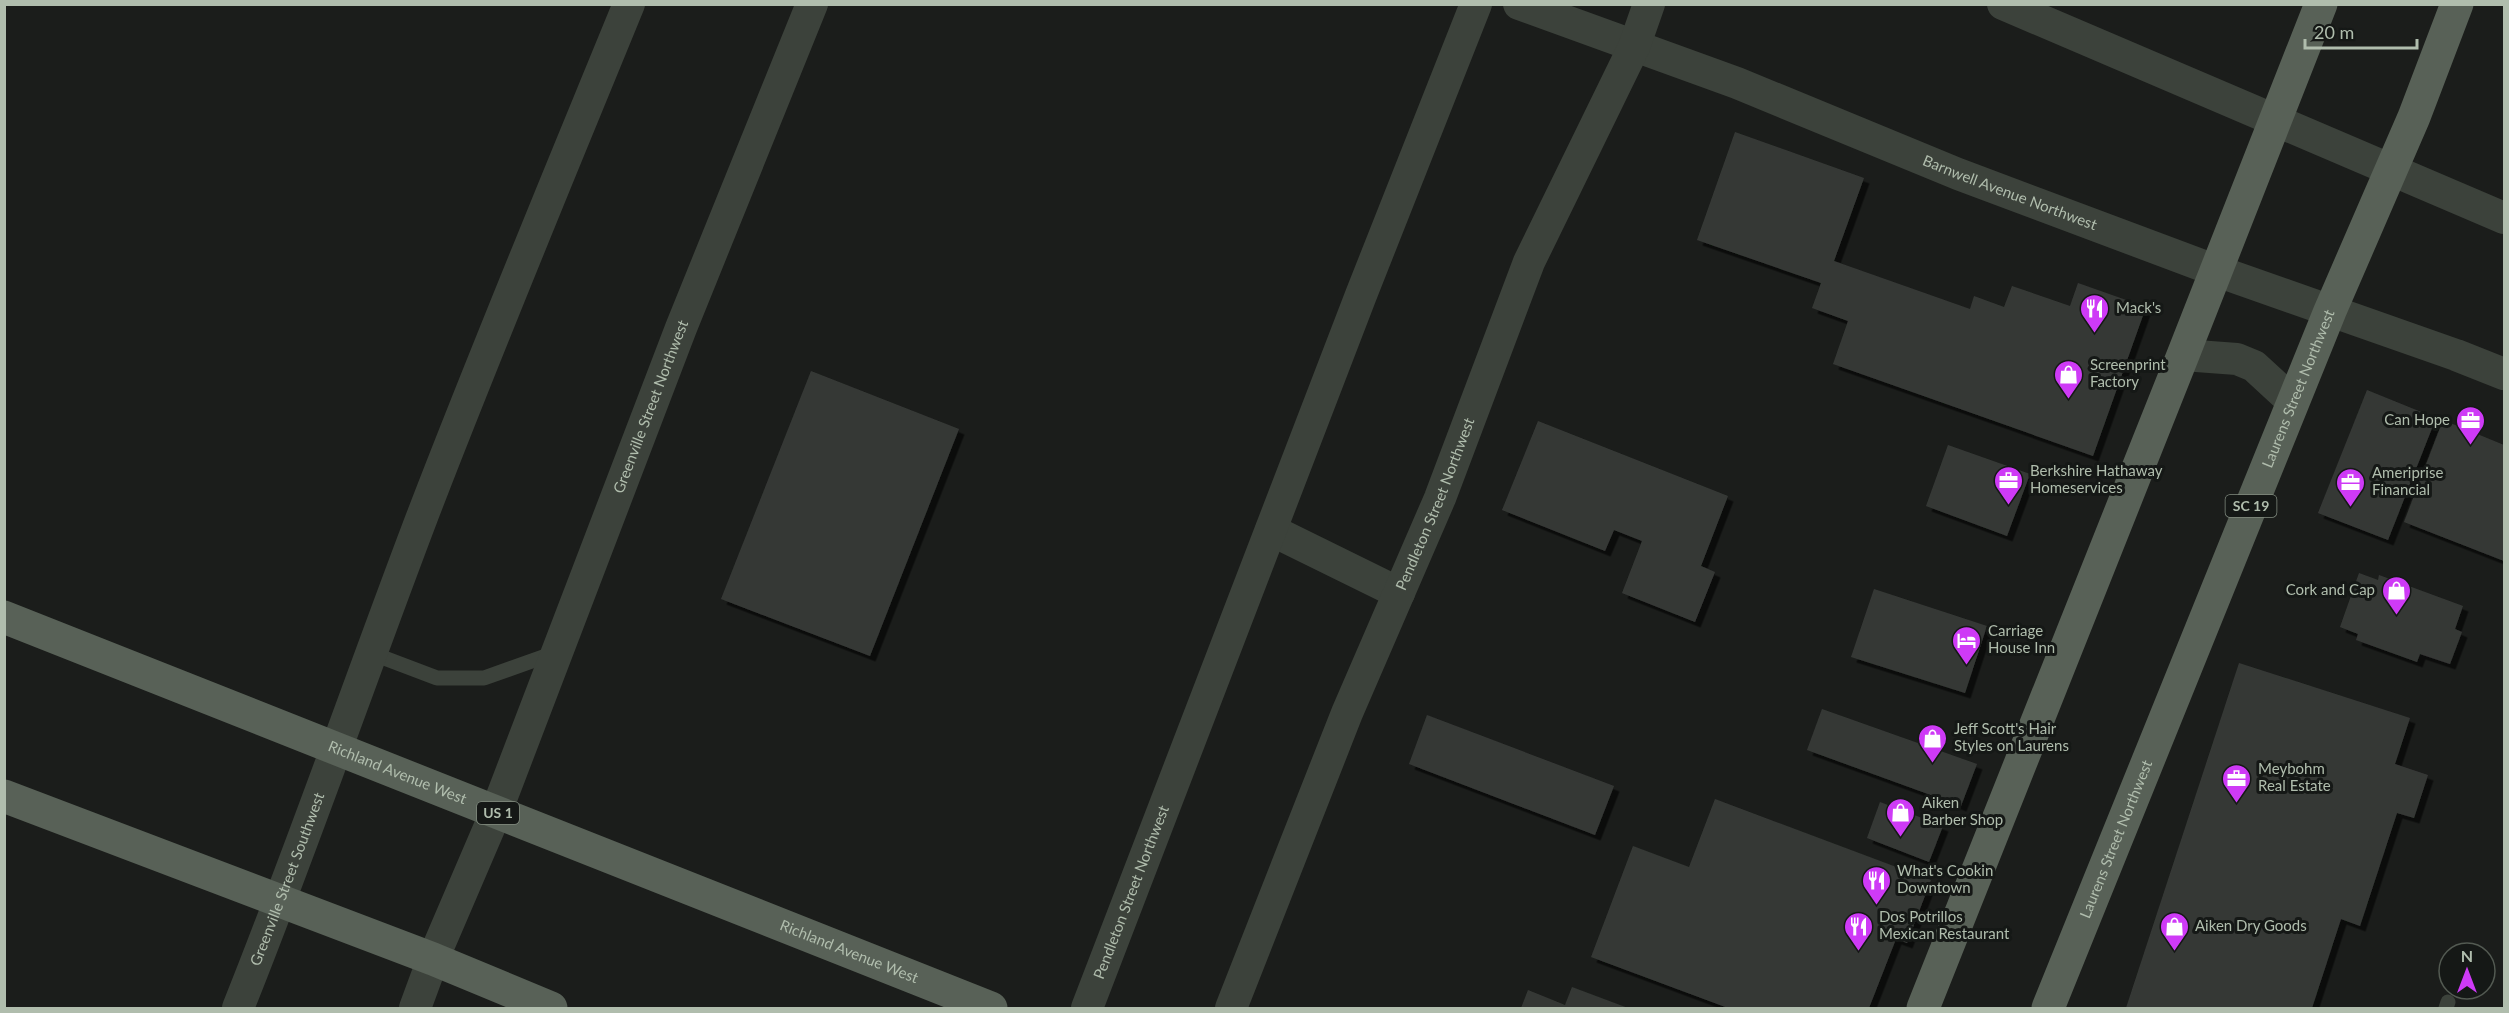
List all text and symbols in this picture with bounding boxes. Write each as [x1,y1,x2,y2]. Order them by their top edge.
scale bar [2305,12,2418,50]
text: 20 m [2314,21,2354,43]
street label: Barnwell Avenue Northwest [1920,151,2100,233]
restaurant icon: Mack's [2079,292,2111,334]
place label: Mack's [2116,298,2161,316]
street label: Laurens Street Northwest [2258,306,2338,470]
street label: Greenville Street Northwest [609,316,692,496]
place label: Screenprint Factory [2090,355,2166,390]
shop icon: Screenprint Factory [2053,358,2085,400]
office icon: Can Hope [2455,404,2487,446]
place label: Can Hope [2384,410,2450,428]
street label: Pendleton Street Northwest [1391,414,1478,593]
place label: Berkshire Hathaway Homeservices [2030,461,2163,496]
place label: Ameriprise Financial [2372,463,2443,498]
office icon: Berkshire Hathaway Homeservices [1993,464,2025,506]
office icon: Ameriprise Financial [2335,466,2367,508]
road number: SC 19 [2226,495,2276,517]
shop icon: Cork and Cap [2380,574,2412,616]
place label: Cork and Cap [2286,580,2375,598]
place label: Carriage House Inn [1988,621,2055,656]
hotel icon: Carriage House Inn [1951,624,1983,666]
place label: Jeff Scott's Hair Styles on Laurens [1954,719,2069,754]
shop icon: Jeff Scott's Hair Styles on Laurens [1917,722,1949,764]
street label: Richland Avenue West [326,736,470,808]
street label: Laurens Street Northwest [2075,757,2156,921]
place label: Meybohm Real Estate [2258,759,2331,794]
office icon: Meybohm Real Estate [2221,762,2253,804]
street label: Greenville Street Southwest [246,789,328,968]
place label: Aiken Barber Shop [1922,793,2003,828]
shop icon: Aiken Barber Shop [1885,796,1917,838]
road number: US 1 [477,802,519,824]
street label: Pendleton Street Northwest [1089,802,1172,981]
place label: What's Cookin Downtown [1897,861,1993,896]
restaurant icon: What's Cookin Downtown [1860,864,1892,906]
place label: Dos Potrillos Mexican Restaurant [1879,907,2010,942]
restaurant icon: Dos Potrillos Mexican Restaurant [1842,910,1874,952]
shop icon: Aiken Dry Goods [2158,910,2190,952]
street label: Richland Avenue West [778,915,922,987]
place label: Aiken Dry Goods [2195,916,2307,934]
north arrow [2437,941,2497,1001]
text: N [2461,946,2473,965]

